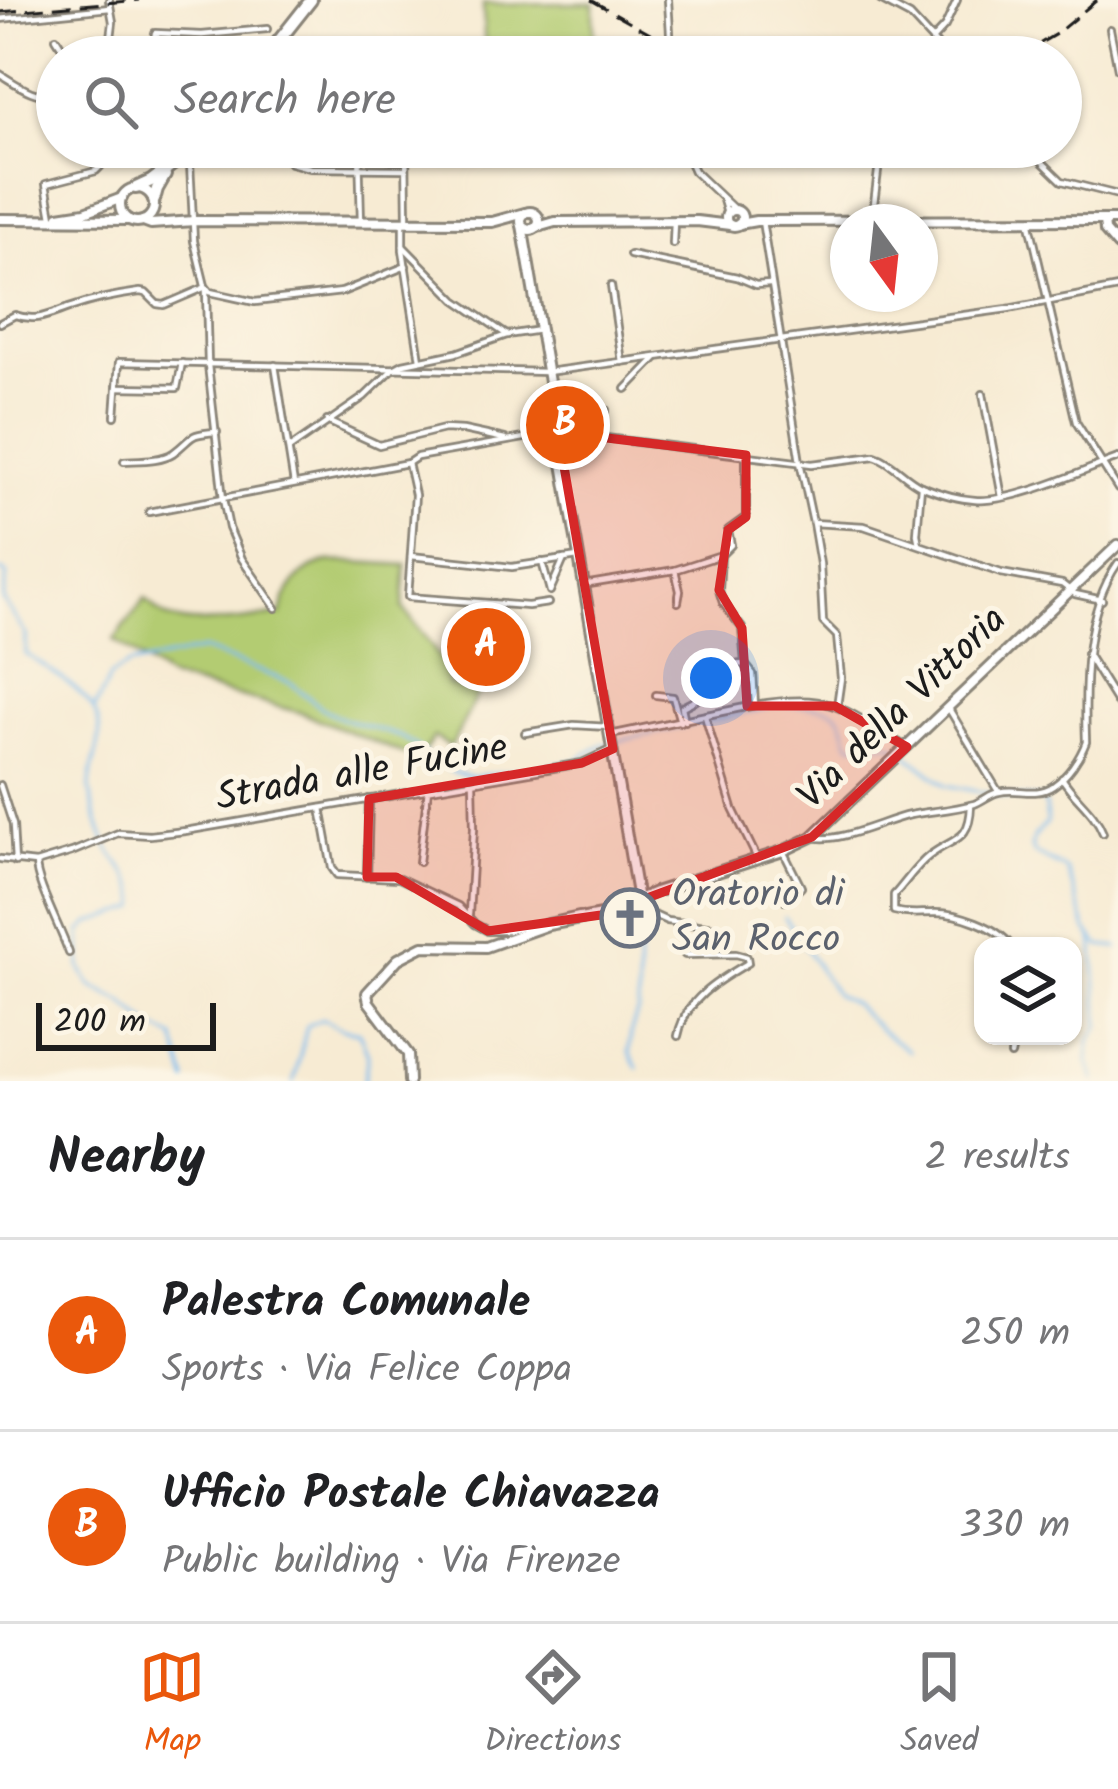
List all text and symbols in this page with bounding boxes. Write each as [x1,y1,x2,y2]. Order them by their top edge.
search box [36,36,1082,168]
text: Search here [174,66,396,138]
icon: search [78,69,144,135]
north arrow [830,204,938,312]
pin: B [526,380,604,470]
street label: Via della Vittoria [783,592,1023,826]
pin: A [447,602,525,692]
your location [681,648,741,708]
street label: Strada alle Fucine [211,718,513,830]
place label: Oratorio di San Rocco [672,865,846,972]
church icon: Oratorio di San Rocco [599,887,661,949]
map controls [974,937,1082,1045]
button: layers [974,937,1082,1045]
scale bar [36,997,216,1050]
text: 200 m [54,997,146,1050]
text: Nearby [48,1119,205,1200]
text: 2 results [925,1128,1070,1190]
text: Palestra Comunale [162,1268,530,1340]
text: A [75,1304,99,1366]
text: 250 m [960,1304,1070,1366]
text: Sports · Via Felice Coppa [162,1340,572,1402]
text: Ufficio Postale Chiavazza [162,1460,660,1532]
text: B [75,1496,99,1558]
text: 330 m [959,1496,1070,1558]
text: Public building · Via Firenze [162,1532,621,1594]
tab: Map [139,1644,205,1769]
tab: Directions [484,1644,621,1769]
tab: Saved [900,1644,979,1769]

